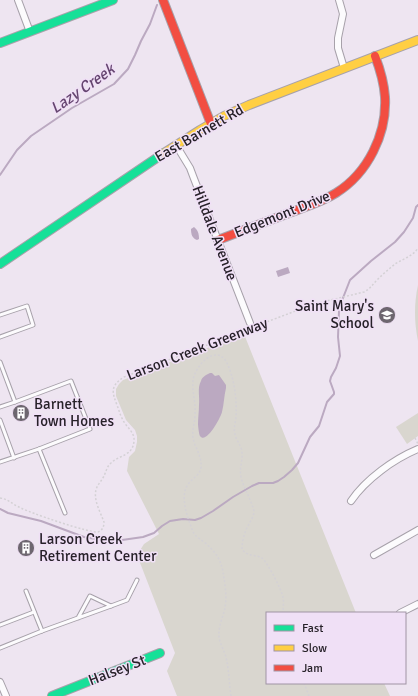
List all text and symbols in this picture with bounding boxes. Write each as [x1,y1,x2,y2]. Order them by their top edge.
water label: Lazy Creek [47,58,120,118]
street label: East Barnett Rd [151,100,247,166]
street label: Hilldale Avenue [189,183,241,283]
street label: Edgemont Drive [231,187,333,241]
place label: Saint Mary's School [295,297,374,332]
school or university icon: Saint Mary's School [377,305,397,325]
street label: Larson Creek Greenway [124,314,270,384]
place label: Barnett Town Homes [34,395,114,430]
building icon: Barnett Town Homes [11,403,31,423]
place label: Larson Creek Retirement Center [39,530,157,565]
building icon: Larson Creek Retirement Center [16,538,36,558]
legend [266,612,406,684]
text: Fast [302,621,323,636]
text: Slow [302,641,327,656]
street label: Halsey St [86,651,148,689]
text: Jam [302,661,323,676]

